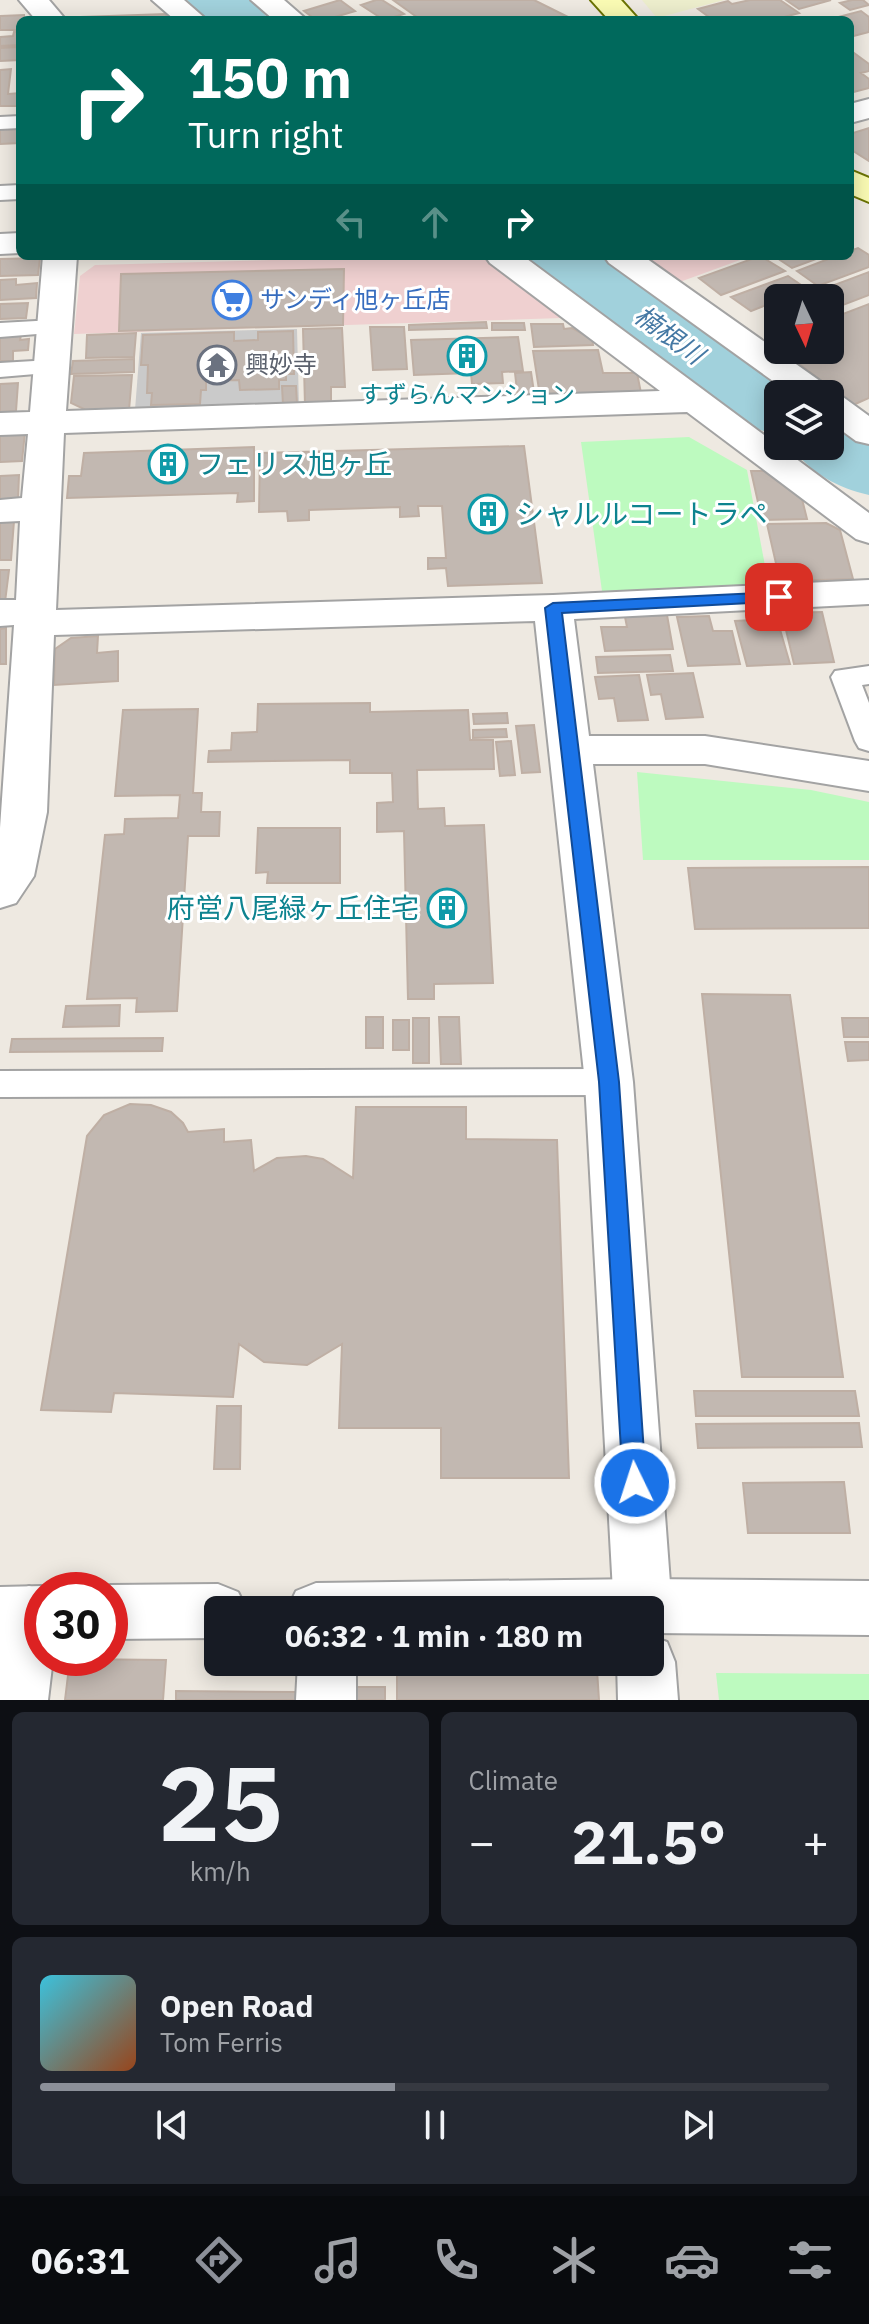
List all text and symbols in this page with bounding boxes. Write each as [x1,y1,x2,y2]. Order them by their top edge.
text: 150 m [188,41,352,113]
icon: right [56,48,160,152]
text: Turn right [188,111,344,158]
icon: left [329,200,373,244]
icon: ahead [413,200,457,244]
icon: right [497,200,541,244]
supermarket icon: サンディ旭ヶ丘店 [211,279,253,321]
place label: サンディ旭ヶ丘店 [260,283,450,315]
north arrow [764,284,844,364]
map controls [764,284,844,460]
water label: 楠根川 [628,298,714,373]
building icon: すずらんマンション [446,335,488,377]
temple icon: 興妙寺 [196,344,238,386]
place label: 興妙寺 [245,348,317,380]
place label: すずらんマンション [359,378,575,410]
button: layers [764,380,844,460]
building icon: フェリス旭ヶ丘 [147,443,189,485]
place label: フェリス旭ヶ丘 [196,445,392,482]
building icon: シャルルコートラペ [467,493,509,535]
place label: シャルルコートラペ [516,495,767,532]
pin [745,563,813,631]
icon: arrive [757,575,801,619]
building icon: 府営八尾緑ヶ丘住宅 [426,887,468,929]
place label: 府営八尾緑ヶ丘住宅 [167,889,419,926]
position arrow [593,1441,677,1525]
speed limit sign: 30 [24,1572,128,1676]
text: 06:32 · 1 min · 180 m [285,1616,583,1655]
text: 25 [158,1734,283,1870]
text: Climate [469,1763,558,1797]
text: 21.5° [571,1802,726,1881]
text: − [469,1813,495,1870]
text: + [803,1813,829,1870]
text: km/h [190,1854,251,1888]
text: Open Road [160,1986,313,2025]
text: Tom Ferris [160,2025,283,2059]
icon: previous [150,2103,194,2147]
icon: pause [413,2103,457,2147]
icon: next [676,2103,720,2147]
icon: directions [191,2232,247,2288]
icon: music [310,2232,366,2288]
icon: phone [428,2232,484,2288]
icon: climate [546,2232,602,2288]
icon: car [664,2232,720,2288]
icon: filters [782,2232,838,2288]
text: 06:31 [31,2237,129,2284]

